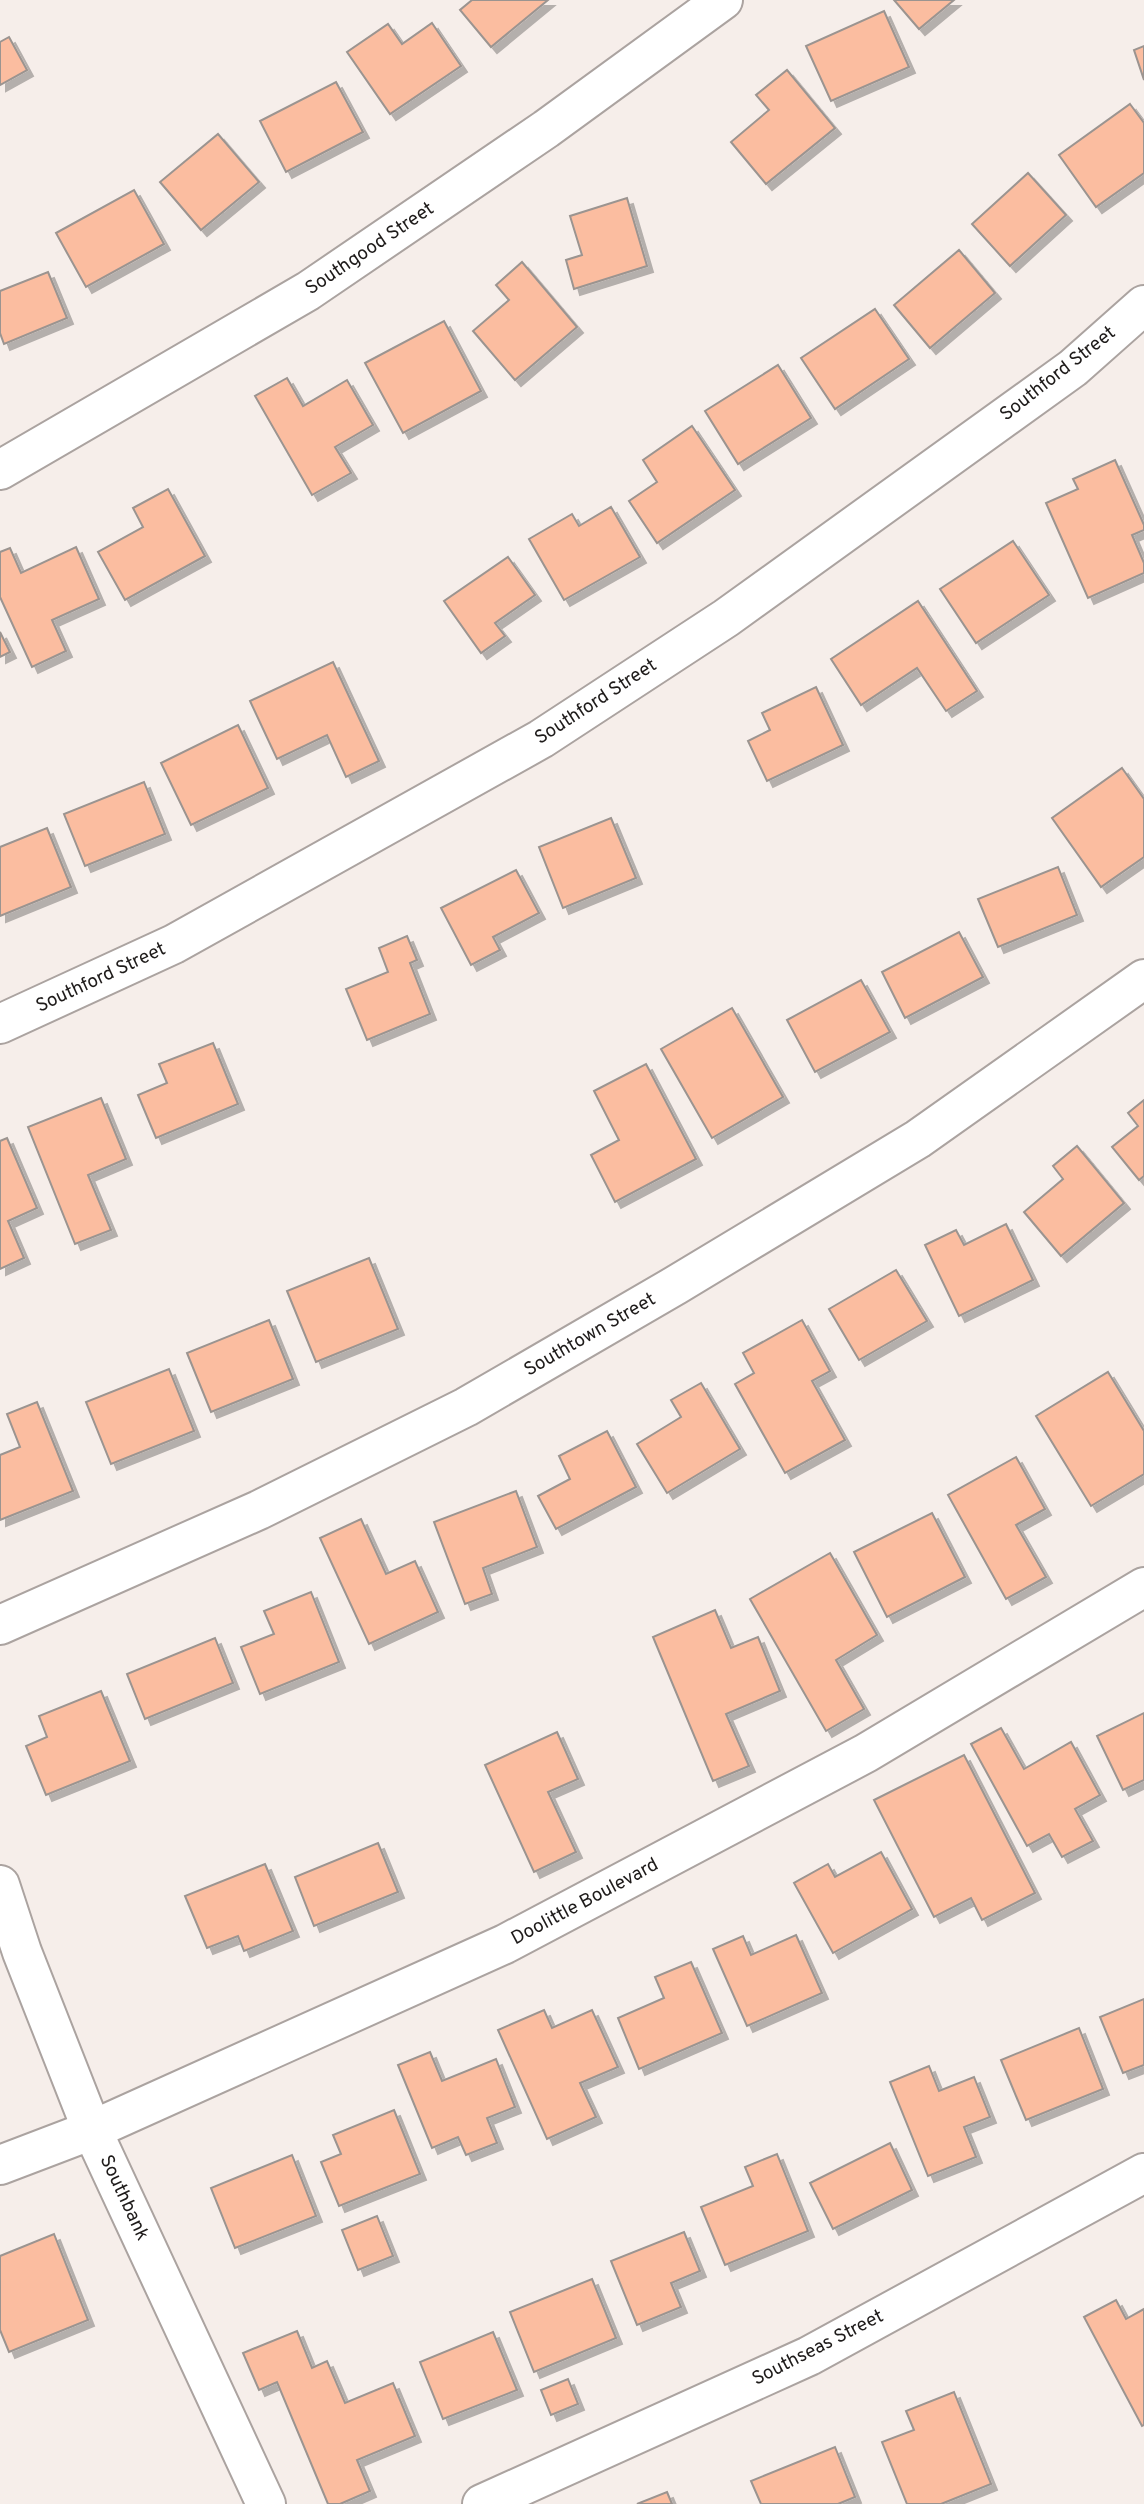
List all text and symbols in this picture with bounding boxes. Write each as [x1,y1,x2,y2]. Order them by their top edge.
street label: Southgood Street [301,197,439,301]
street label: Southford Street [995,321,1121,427]
street label: Southford Street [531,654,661,750]
street label: Southford Street [32,937,170,1019]
street label: Southtown Street [520,1288,660,1382]
street label: Doolittle Boulevard [507,1853,663,1951]
street label: Southbank [94,2151,154,2245]
street label: Southseas Street [748,2305,888,2391]

